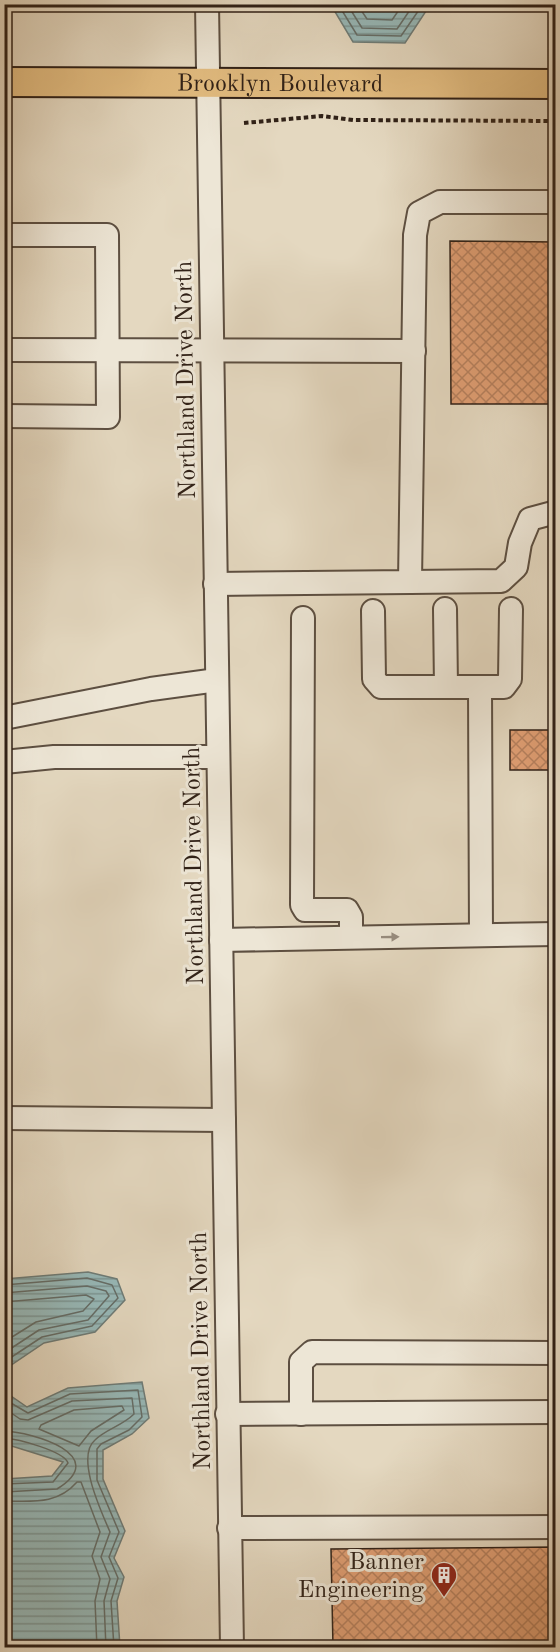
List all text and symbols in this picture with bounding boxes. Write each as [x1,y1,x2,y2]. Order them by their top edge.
street label: Brooklyn Boulevard [177,73,383,97]
street label: Northland Drive North [173,261,201,499]
street label: Northland Drive North [181,747,209,985]
one-way arrow [381,932,400,941]
street label: Northland Drive North [188,1232,216,1470]
place label: Banner Engineering [298,1551,424,1603]
building icon: Banner Engineering [429,1560,459,1598]

